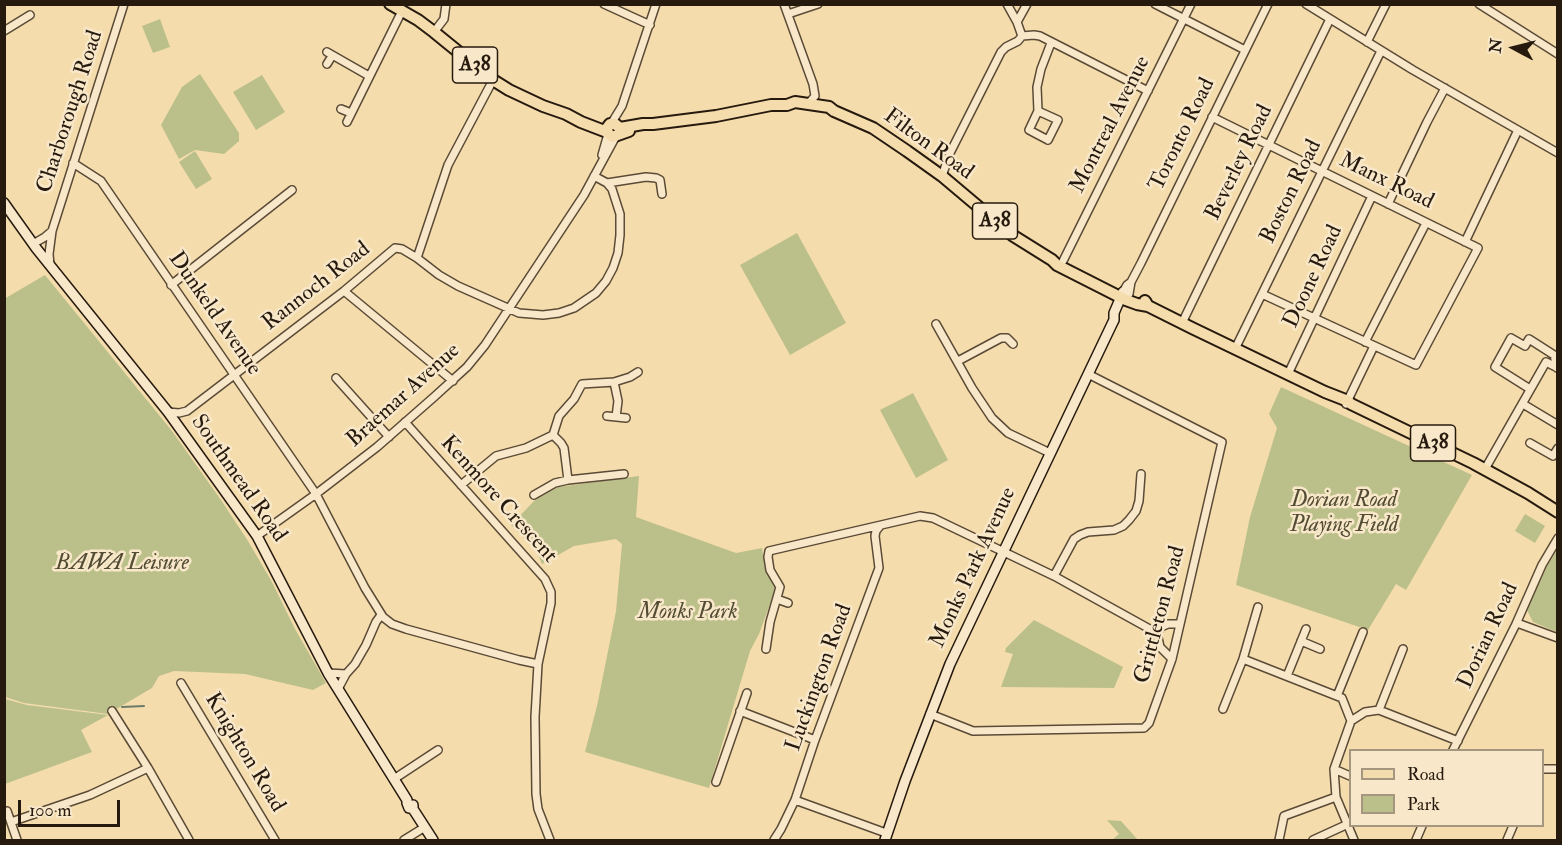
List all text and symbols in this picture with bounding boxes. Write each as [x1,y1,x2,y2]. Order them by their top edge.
north arrow [1484,18,1544,78]
street label: Charborough Road [32,27,110,197]
text: N [1485,37,1507,54]
road number: A38 [452,47,498,83]
street label: Montreal Avenue [1065,52,1157,198]
street label: Toronto Road [1144,74,1222,196]
street label: Beverley Road [1201,101,1279,225]
street label: Filton Road [878,104,978,186]
street label: Boston Road [1256,136,1328,248]
street label: Manx Road [1334,148,1438,216]
road number: A38 [972,203,1018,239]
street label: Doone Road [1279,221,1349,333]
street label: Rannoch Road [258,237,376,337]
street label: Dunkeld Avenue [162,247,266,381]
street label: Braemar Avenue [342,338,466,454]
street label: Southmead Road [184,410,292,548]
road number: A38 [1410,425,1456,461]
street label: Kenmore Crescent [434,431,562,569]
street label: Monks Park Avenue [925,484,1023,652]
park label: Dorian Road Playing Field [1290,488,1398,540]
street label: Grittleton Road [1130,543,1192,687]
park label: BAWA Leisure [55,551,189,577]
street label: Dorian Road [1453,579,1525,693]
park label: Monks Park [638,600,738,626]
street label: Luckington Road [781,601,859,755]
street label: Knighton Road [198,689,290,817]
legend [1349,749,1544,827]
text: Road [1407,763,1445,786]
scale bar [21,788,123,826]
text: Park [1407,793,1440,816]
text: 100 m [29,799,72,822]

